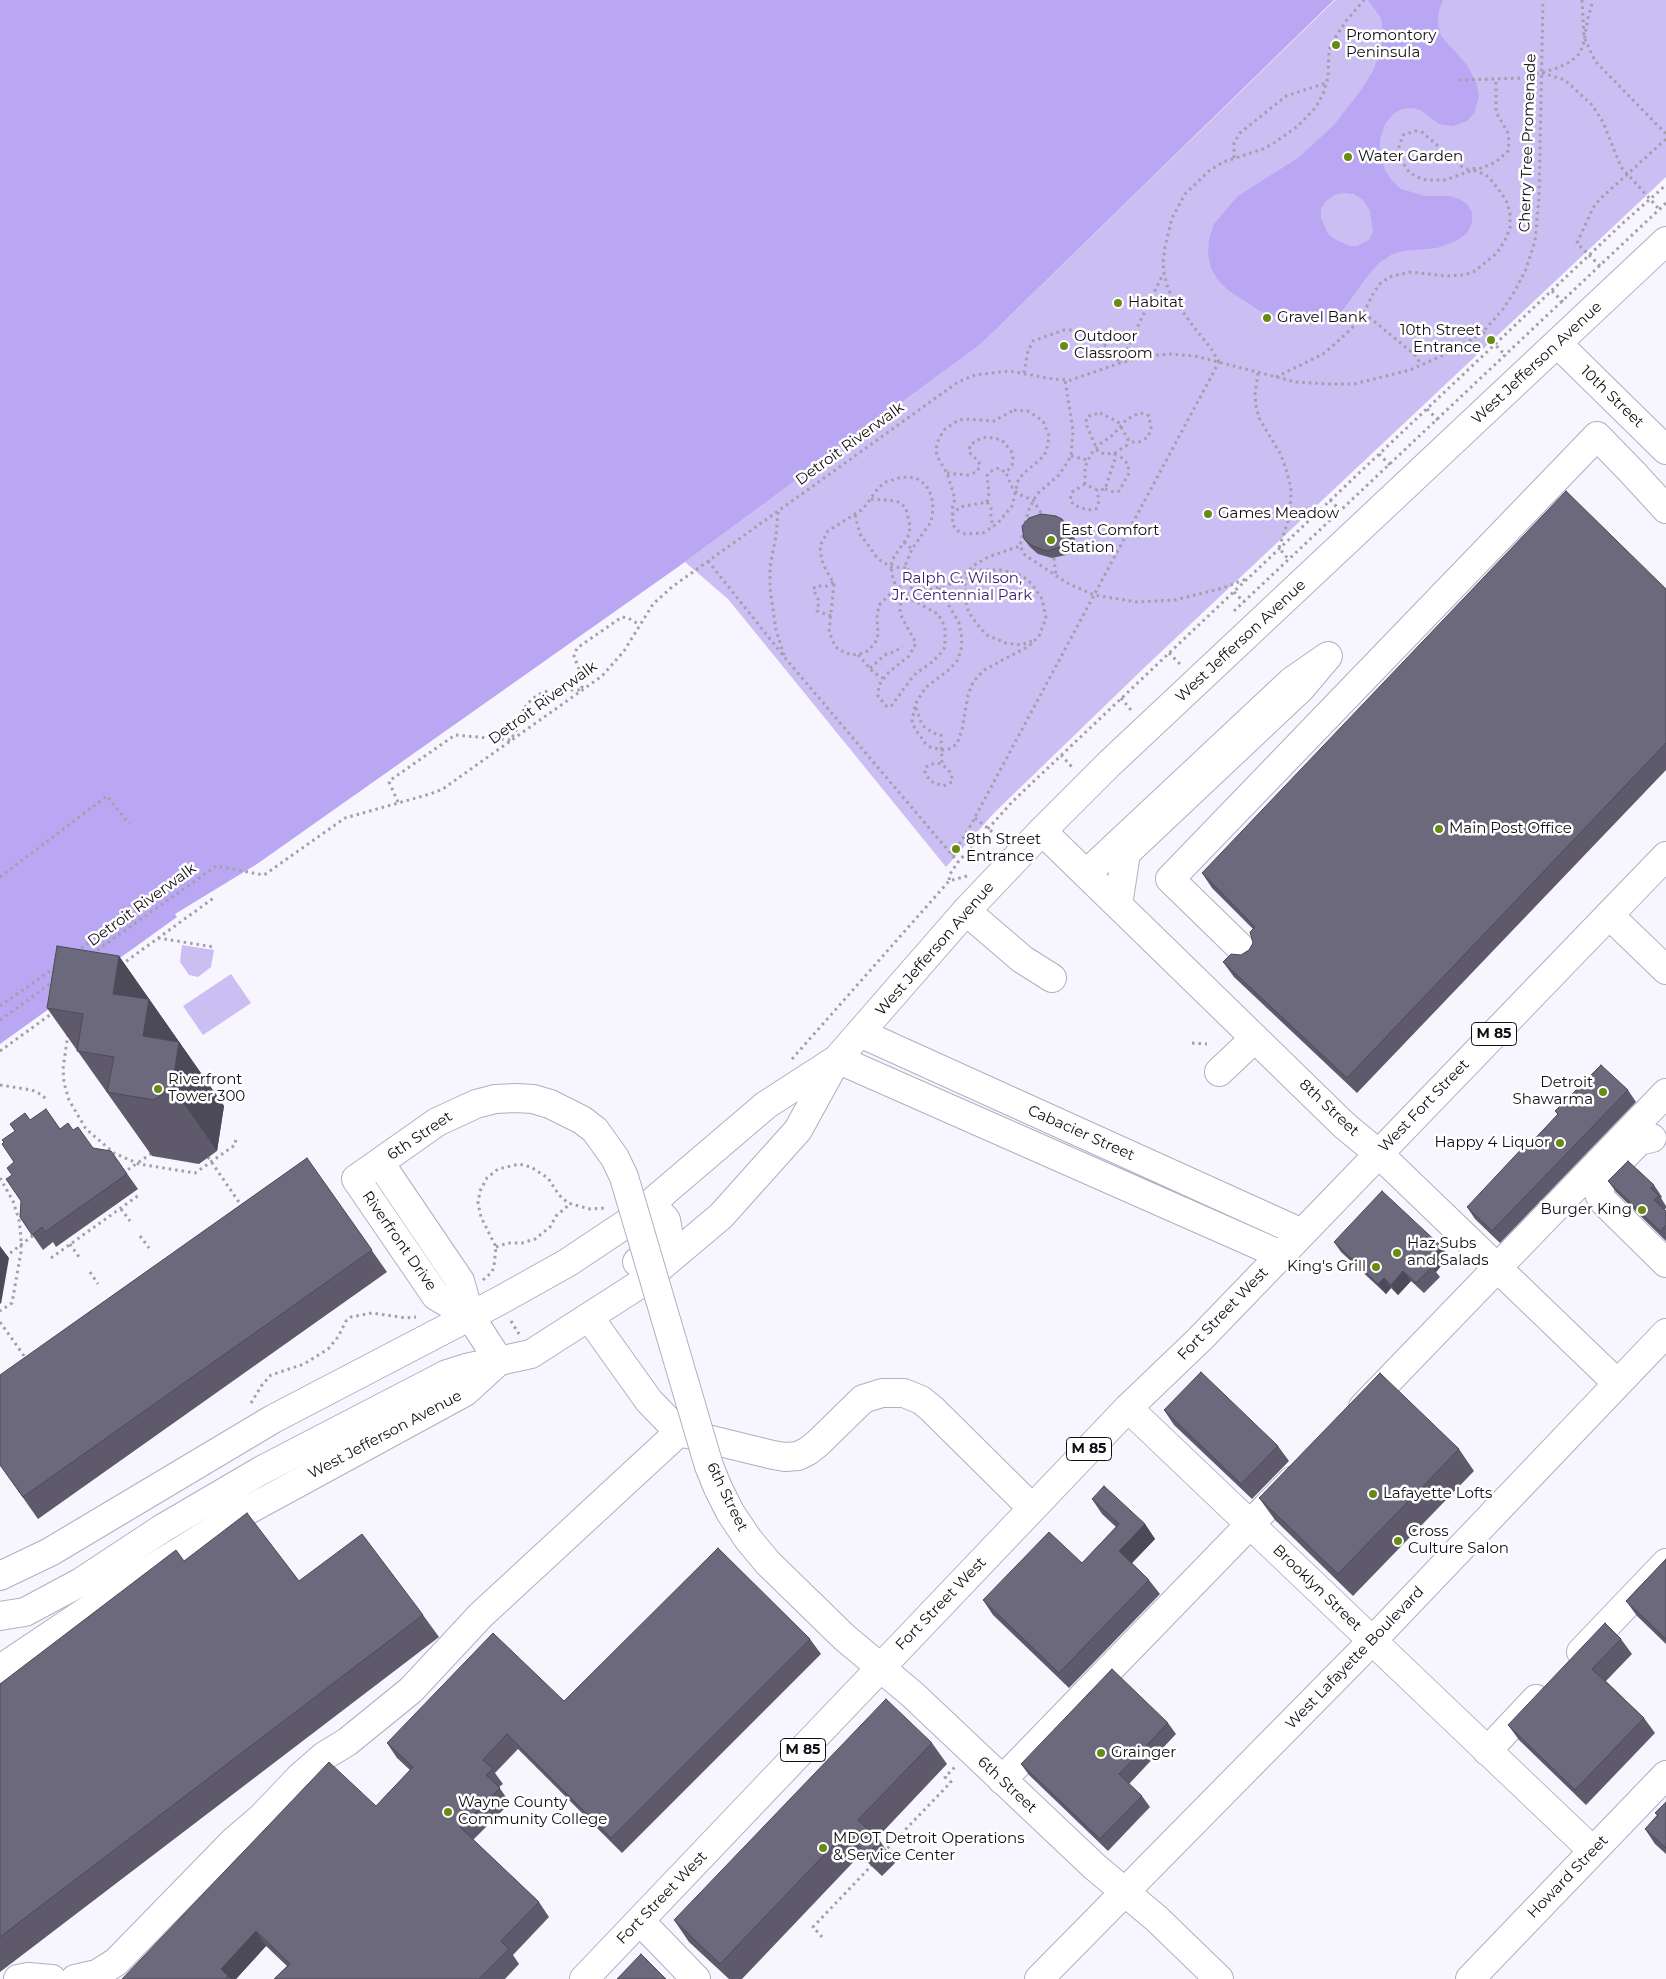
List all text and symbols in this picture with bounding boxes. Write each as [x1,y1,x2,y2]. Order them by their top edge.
place label: Promontory Peninsula [1346,27,1436,62]
marker: Promontory Peninsula [1330,39,1342,51]
street label: Cherry Tree Promenade [1516,53,1540,233]
place label: Water Garden [1358,148,1463,166]
marker: Water Garden [1342,151,1354,163]
place label: Habitat [1128,294,1184,312]
marker: Habitat [1112,297,1124,309]
street label: West Jefferson Avenue [1468,298,1606,428]
place label: Gravel Bank [1277,309,1367,327]
marker: Gravel Bank [1261,312,1273,324]
place label: 10th Street Entrance [1400,322,1481,357]
place label: Outdoor Classroom [1074,328,1153,363]
marker: 10th Street Entrance [1485,334,1497,346]
marker: Outdoor Classroom [1058,340,1070,352]
street label: 10th Street [1577,362,1647,432]
street label: Detroit Riverwalk [792,399,908,489]
place label: Games Meadow [1218,505,1339,523]
marker: Games Meadow [1202,508,1214,520]
place label: East Comfort Station [1061,522,1159,557]
marker: East Comfort Station [1045,534,1057,546]
park label: Ralph C. Wilson, Jr. Centennial Park [892,570,1032,605]
street label: West Jefferson Avenue [1172,576,1310,706]
street label: Detroit Riverwalk [485,658,601,748]
place label: Main Post Office [1449,820,1572,838]
marker: Main Post Office [1433,823,1445,835]
place label: 8th Street Entrance [966,831,1041,866]
marker: 8th Street Entrance [950,843,962,855]
street label: Detroit Riverwalk [84,860,200,950]
street label: West Jefferson Avenue [872,878,998,1020]
road number: M 85 [1472,1022,1516,1046]
street label: West Fort Street [1375,1056,1473,1156]
place label: Riverfront Tower 300 [168,1071,245,1106]
place label: Detroit Shawarma [1513,1074,1593,1109]
street label: 8th Street [1295,1076,1363,1140]
marker: Riverfront Tower 300 [152,1083,164,1095]
marker: Detroit Shawarma [1597,1086,1609,1098]
street label: Cabacier Street [1025,1101,1137,1165]
street label: 6th Street [384,1108,456,1164]
place label: Happy 4 Liquor [1434,1134,1550,1152]
marker: Happy 4 Liquor [1554,1137,1566,1149]
street label: Riverfront Drive [358,1188,440,1294]
place label: Burger King [1540,1201,1632,1219]
marker: Burger King [1636,1204,1648,1216]
place label: Haz Subs and Salads [1407,1235,1489,1270]
marker: Haz Subs and Salads [1391,1247,1403,1259]
place label: King's Grill [1287,1258,1366,1276]
marker: King's Grill [1370,1261,1382,1273]
street label: Fort Street West [1174,1264,1272,1364]
street label: West Jefferson Avenue [305,1387,465,1483]
road number: M 85 [1066,1438,1112,1460]
street label: 6th Street [703,1460,751,1534]
place label: Lafayette Lofts [1383,1485,1492,1503]
marker: Lafayette Lofts [1367,1488,1379,1500]
place label: Cross Culture Salon [1408,1523,1509,1558]
marker: Cross Culture Salon [1392,1535,1404,1547]
street label: Brooklyn Street [1269,1541,1365,1635]
street label: Fort Street West [892,1554,990,1654]
street label: West Lafayette Boulevard [1282,1583,1428,1733]
road number: M 85 [780,1738,826,1762]
place label: Grainger [1111,1744,1176,1762]
marker: Grainger [1095,1747,1107,1759]
street label: 6th Street [974,1753,1040,1817]
place label: Wayne County Community College [458,1794,607,1829]
marker: Wayne County Community College [442,1806,454,1818]
place label: MDOT Detroit Operations & Service Center [833,1830,1024,1865]
street label: Howard Street [1524,1832,1612,1922]
marker: MDOT Detroit Operations & Service Center [817,1842,829,1854]
street label: Fort Street West [613,1848,711,1948]

